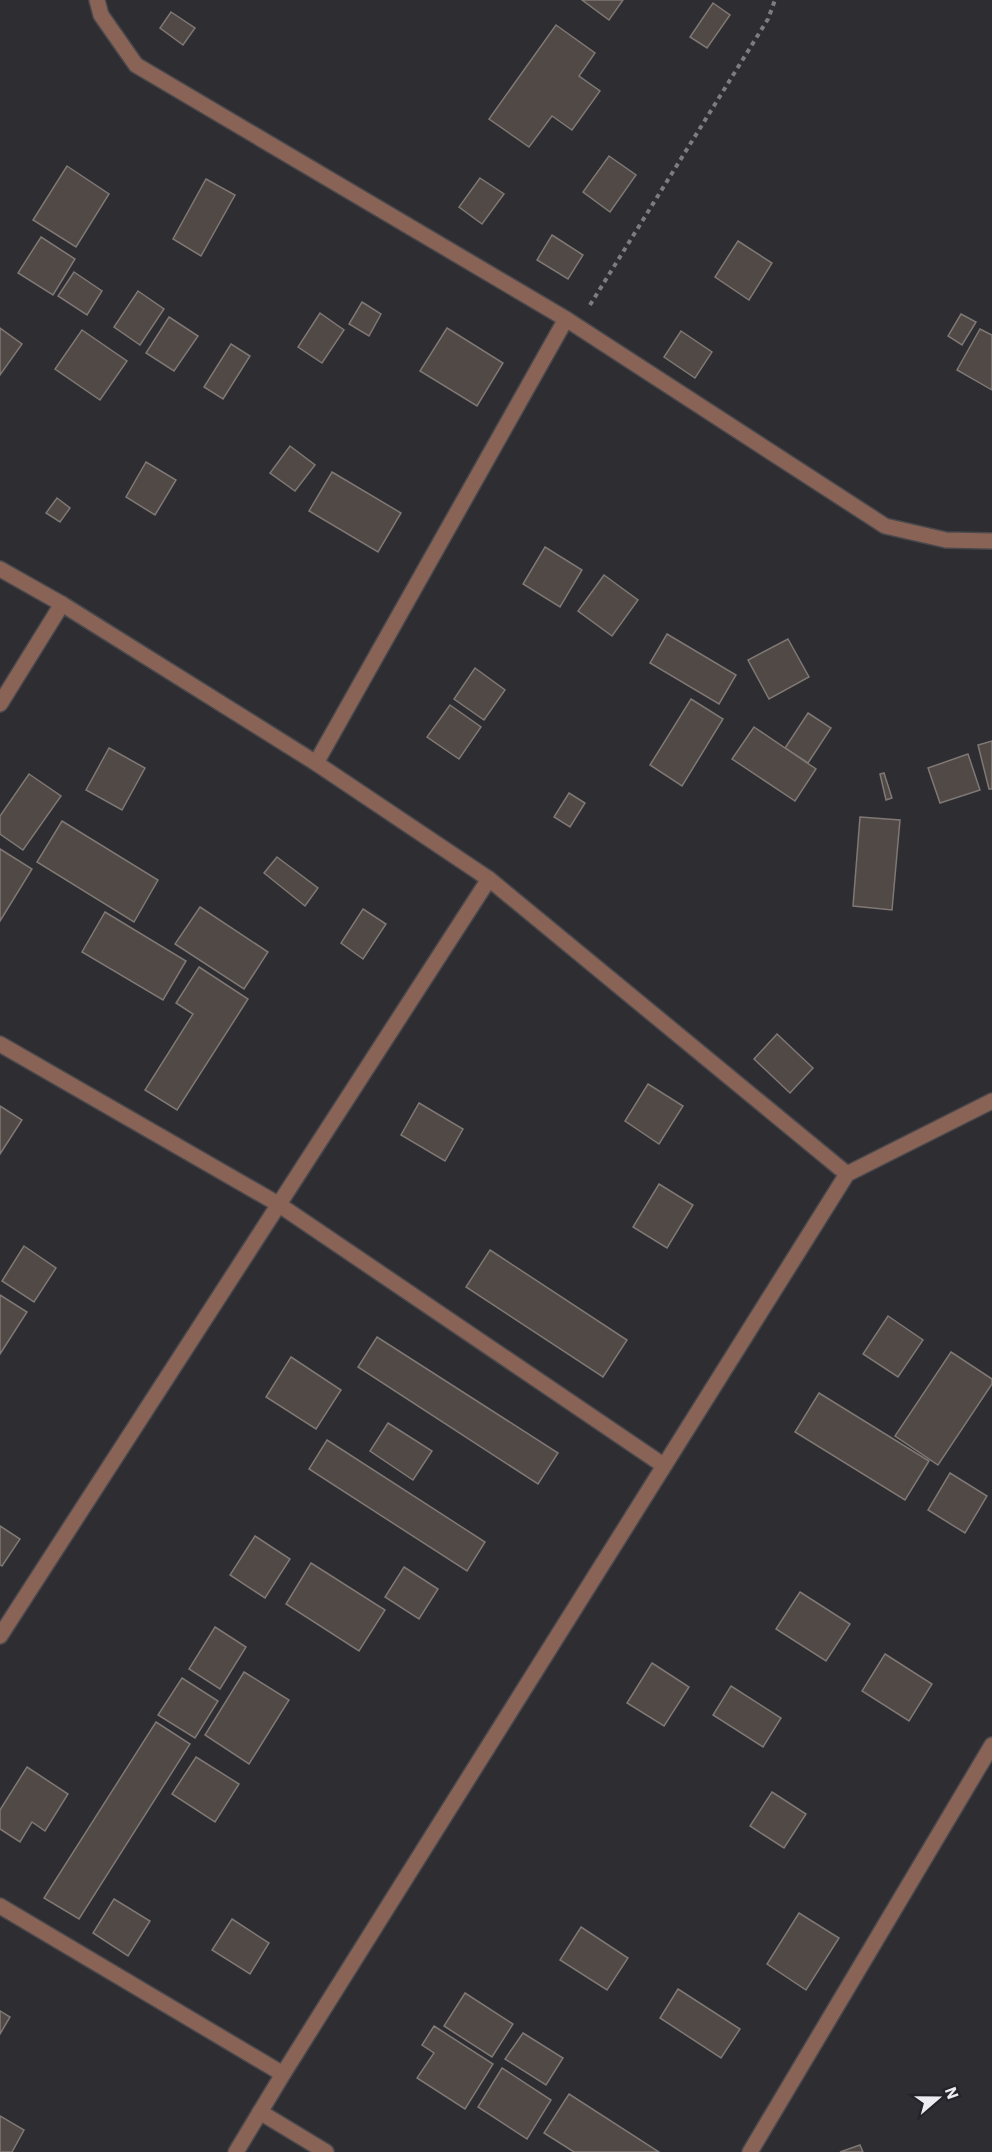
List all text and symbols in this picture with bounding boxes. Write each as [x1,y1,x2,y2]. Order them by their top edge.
north arrow [908,2068,968,2128]
text: N [941,2084,963,2102]

